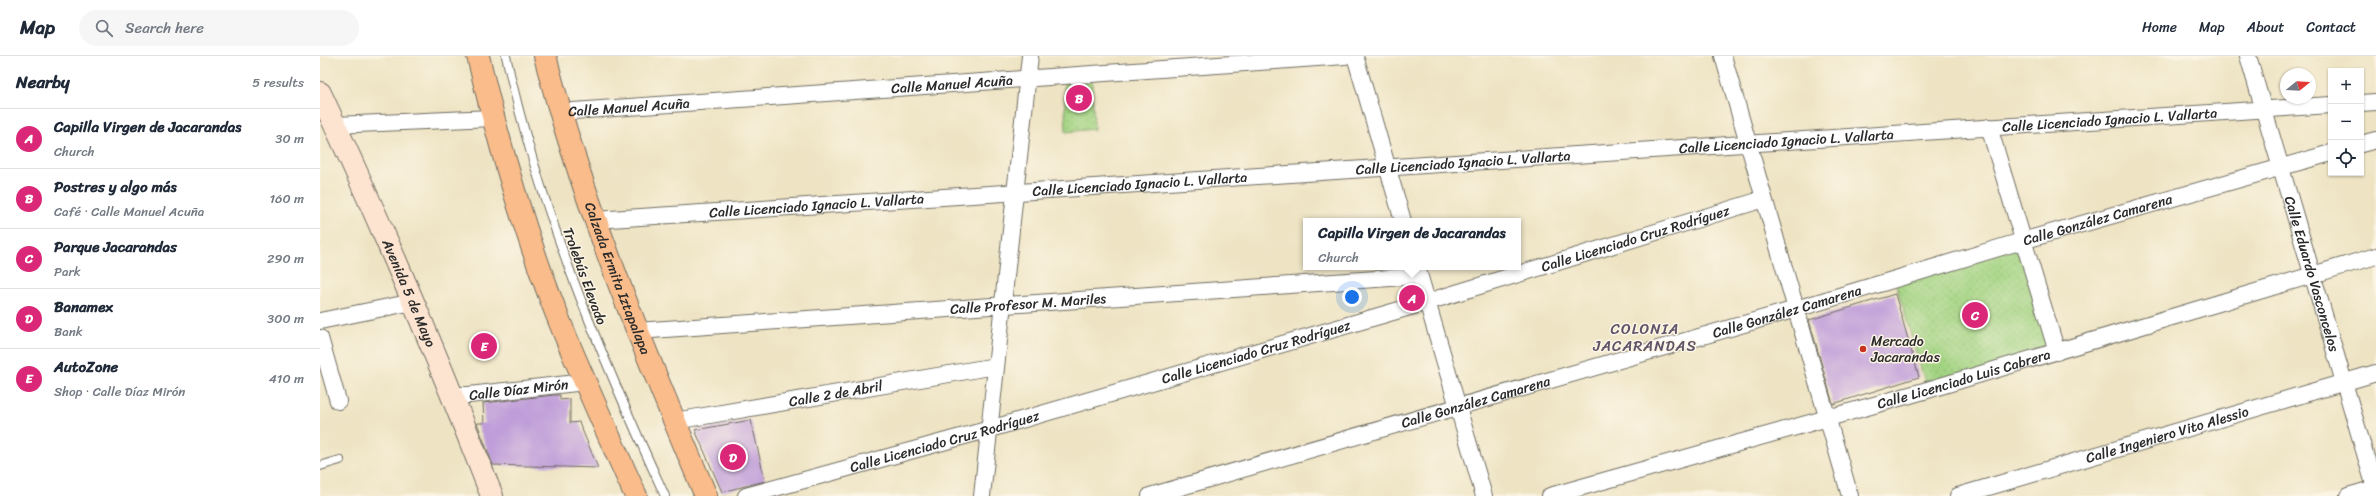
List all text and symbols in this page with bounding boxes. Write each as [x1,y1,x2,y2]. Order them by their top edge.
search box [79,10,359,46]
text: Map [20,11,55,44]
text: Search here [125,15,204,41]
text: Home [2142,15,2177,40]
text: Map [2199,15,2225,40]
text: About [2247,15,2284,40]
text: Contact [2306,15,2356,40]
icon: search [93,17,115,39]
text: Nearby [16,67,70,97]
street label: Calle Manuel Acuña [890,68,1014,101]
north arrow [2280,68,2316,104]
map controls [2328,68,2364,176]
button: + [2328,68,2364,104]
text: 5 results [252,71,304,94]
pin: B [1066,83,1092,113]
street label: Calle Manuel Acuña [567,91,691,124]
street label: Calle Licenciado Ignacio L. Vallarta [2001,101,2218,140]
button: − [2328,104,2364,140]
text: Capilla Virgen de Jacarandas [54,114,241,140]
street label: Calle Licenciado Ignacio L. Vallarta [1678,122,1895,161]
text: A [25,127,33,150]
text: 30 m [275,127,304,150]
text: Church [54,140,95,163]
button: locate [2328,140,2364,176]
street label: Calle Licenciado Ignacio L. Vallarta [1355,143,1571,183]
street label: Calle Licenciado Ignacio L. Vallarta [1032,165,1248,204]
text: Postres y algo más [54,174,177,200]
street label: Calle Licenciado Ignacio L. Vallarta [708,186,925,225]
text: B [25,187,33,210]
text: 160 m [269,187,304,210]
street label: Calle González Camarena [2020,187,2176,253]
street label: Calle Eduardo Vasconcelos [2277,193,2347,355]
street label: Calle Licenciado Cruz Rodríguez [1538,198,1733,279]
street label: Calzada Ermita Iztapalapa [577,199,658,358]
text: Café · Calle Manuel Acuña [54,200,204,223]
popup [1303,218,1521,270]
text: Capilla Virgen de Jacarandas [1318,220,1506,246]
street label: Trolebús Elevado [555,224,614,329]
text: Parque Jacarandas [54,234,177,260]
street label: Avenida 5 de Mayo [374,234,443,351]
text: Church [1318,246,1359,269]
text: C [25,247,33,270]
text: 290 m [267,247,304,270]
text: Park [54,260,81,283]
street label: Calle González Camarena [1709,278,1865,346]
pin: A [1399,283,1425,313]
street label: Calle Profesor M. Mariles [949,286,1107,322]
your location [1342,287,1362,307]
text: Banamex [54,294,113,320]
pin: C [1962,300,1988,330]
text: D [25,307,33,330]
text: 300 m [267,307,304,330]
street label: Calle Licenciado Cruz Rodríguez [1159,313,1354,392]
district label: COLONIA JACARANDAS [1592,316,1697,359]
text: Bank [54,320,83,343]
place label: Mercado Jacarandas [1870,329,1940,370]
pin: E [471,331,497,361]
street label: Calle Licenciado Luis Cabrera [1874,342,2054,417]
marker: Mercado Jacarandas [1858,344,1868,354]
text: AutoZone [54,354,118,380]
text: E [25,367,33,390]
text: 410 m [269,367,304,390]
street label: Calle González Camarena [1398,368,1554,436]
street label: Calle Díaz Mirón [468,372,570,408]
street label: Calle 2 de Abril [787,373,885,414]
text: Shop · Calle Díaz Mirón [54,380,185,403]
street label: Calle Ingeniero Vito Alessio [2083,399,2252,471]
street label: Calle Licenciado Cruz Rodríguez [847,403,1043,480]
pin: D [720,442,746,472]

